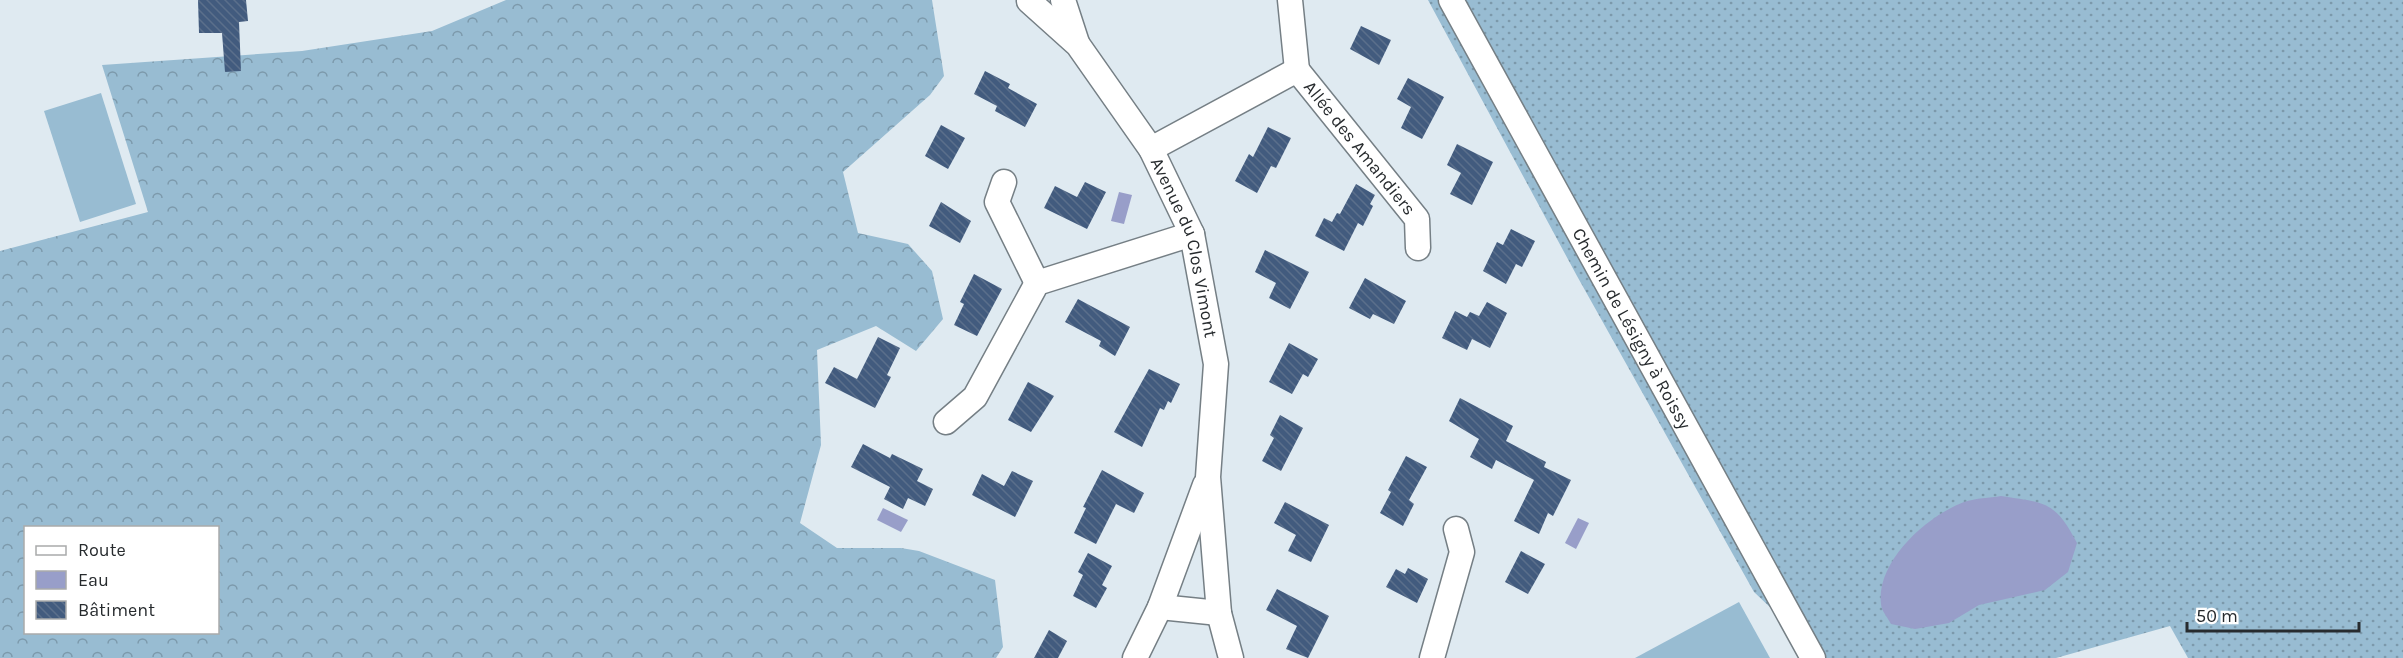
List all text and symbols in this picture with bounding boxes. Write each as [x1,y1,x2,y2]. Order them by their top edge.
street label: Allée des Amandiers [1299,76,1420,219]
street label: Avenue du Clos Vimont [1146,154,1222,340]
street label: Chemin de Lésigny à Roissy [1568,224,1696,434]
legend [24,526,219,634]
text: Route [78,539,126,561]
text: Eau [78,569,109,591]
scale bar [2187,595,2360,633]
text: Bâtiment [78,599,155,621]
text: 50 m [2196,605,2238,627]

